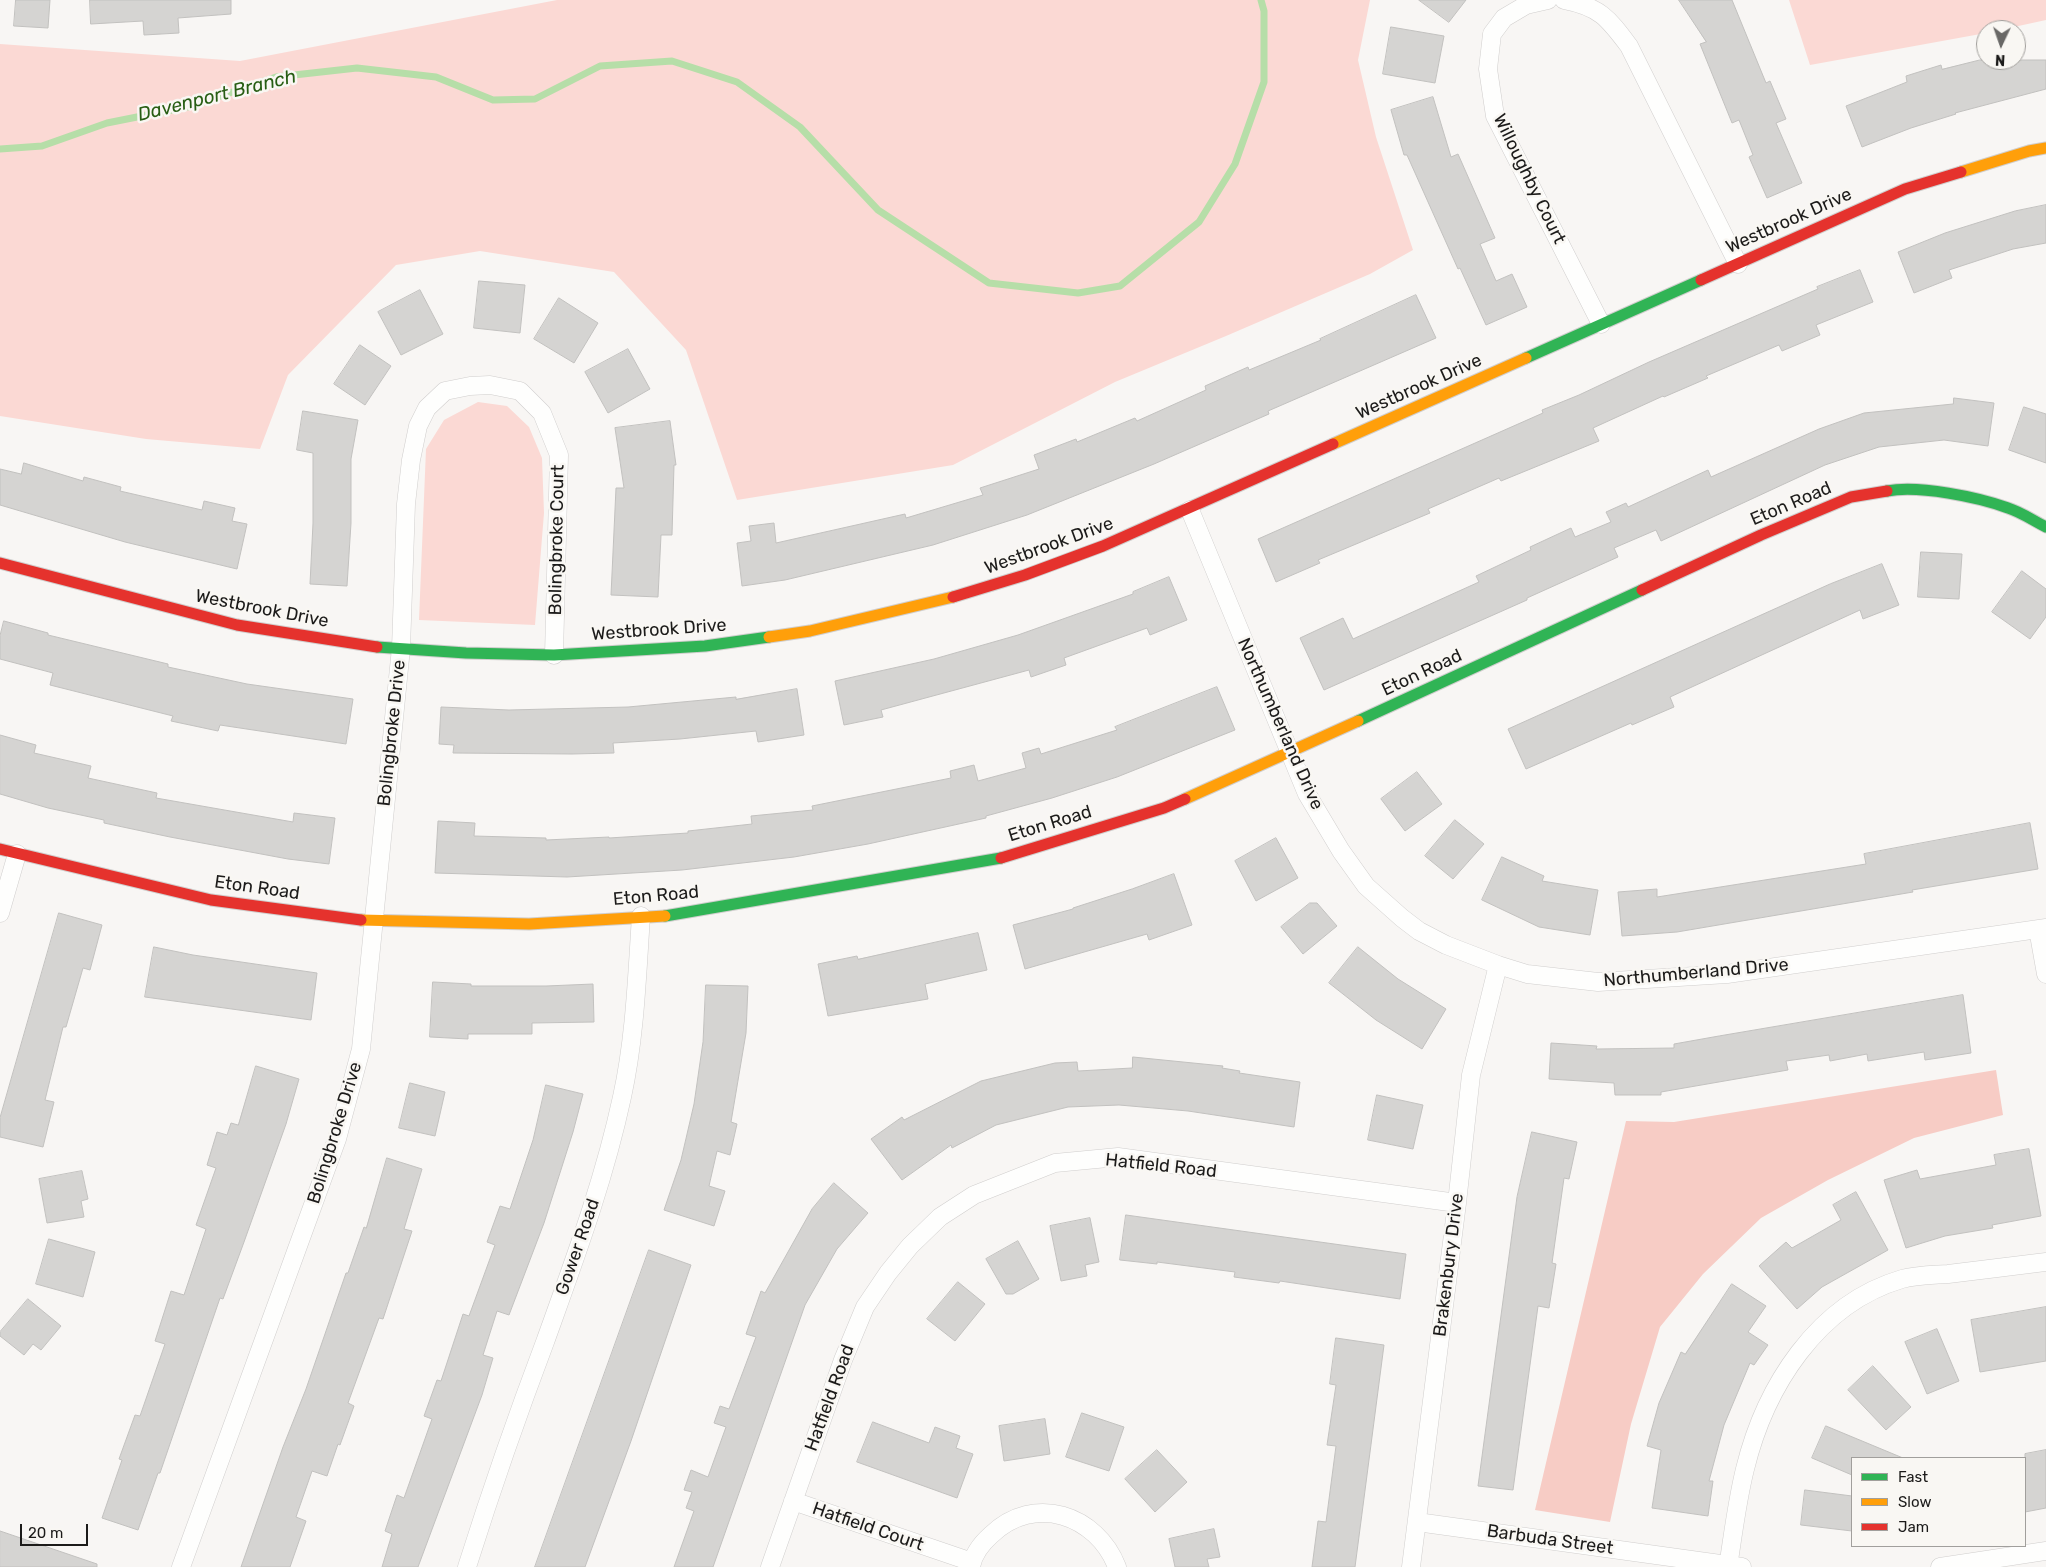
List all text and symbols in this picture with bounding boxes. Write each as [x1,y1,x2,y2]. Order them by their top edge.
north arrow [1976,20,2026,70]
text: N [1995,51,2006,68]
water label: Davenport Branch [135,65,299,127]
street label: Willoughby Court [1488,110,1570,248]
street label: Westbrook Drive [1723,184,1855,258]
street label: Westbrook Drive [1353,350,1485,424]
street label: Bolingbroke Court [545,464,569,616]
street label: Eton Road [1747,477,1835,531]
street label: Westbrook Drive [982,513,1116,579]
street label: Westbrook Drive [193,585,331,633]
street label: Westbrook Drive [591,615,727,645]
street label: Northumberland Drive [1232,635,1328,813]
street label: Eton Road [1378,645,1466,701]
street label: Bolingbroke Drive [374,659,410,807]
street label: Eton Road [1006,801,1094,847]
street label: Eton Road [213,871,301,905]
street label: Eton Road [612,881,700,911]
street label: Northumberland Drive [1603,954,1789,992]
street label: Bolingbroke Drive [303,1060,367,1206]
street label: Hatfield Road [1104,1149,1218,1183]
street label: Brakenbury Drive [1429,1192,1469,1338]
street label: Gower Road [551,1196,605,1298]
street label: Hatfield Road [801,1342,859,1454]
legend [1851,1457,2026,1547]
text: Fast [1898,1468,1928,1486]
text: Slow [1898,1493,1931,1511]
street label: Hatfield Court [810,1498,926,1556]
scale bar [22,1514,90,1546]
text: Jam [1898,1518,1929,1536]
street label: Barbuda Street [1485,1520,1615,1560]
text: 20 m [28,1524,63,1542]

